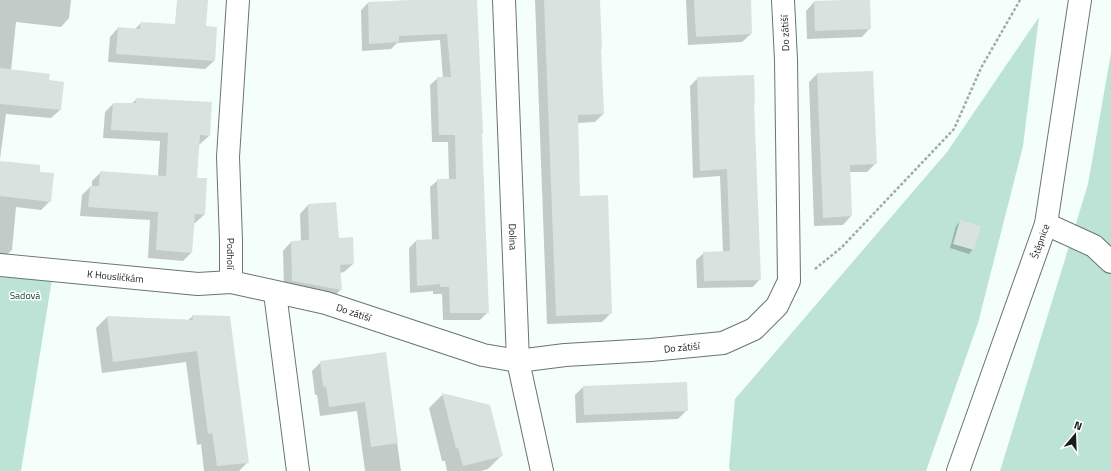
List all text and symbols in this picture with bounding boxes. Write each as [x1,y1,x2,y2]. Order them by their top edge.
street label: Do zátiší [777,14,793,51]
street label: Štěpnice [1027,222,1053,261]
street label: Dolina [505,223,521,250]
street label: Podholí [223,238,239,270]
street label: K Housličkám [86,266,145,286]
park label: Sadová [10,288,40,303]
street label: Do zátiší [334,299,374,325]
street label: Do zátiší [663,338,701,356]
north arrow [1055,415,1095,455]
text: N [1072,417,1084,434]

